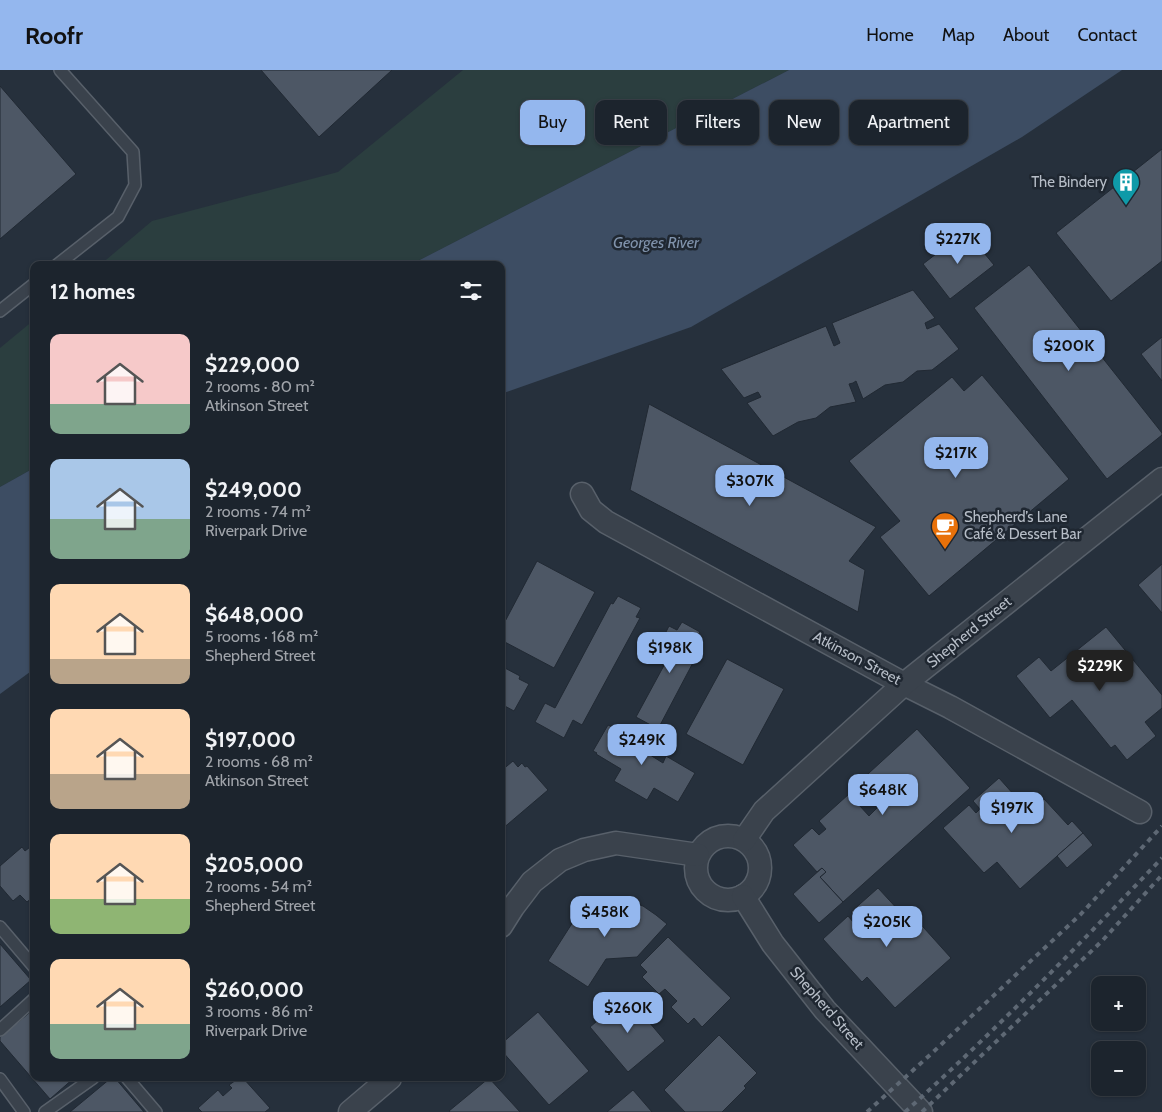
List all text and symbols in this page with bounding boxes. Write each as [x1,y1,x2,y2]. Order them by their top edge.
text: Roofr [25,21,83,50]
text: Home [866,24,914,46]
text: Map [942,24,975,46]
text: About [1003,24,1049,46]
text: Contact [1077,24,1137,46]
chip: Buy [520,100,585,145]
chip: Rent [595,100,667,145]
chip: Filters [677,100,759,145]
chip: New [769,100,839,145]
chip: Apartment [849,100,968,145]
building icon: The Bindery [1111,167,1141,206]
place label: The Bindery [1031,173,1107,191]
pin: $227K [923,222,993,265]
text: $227K [936,229,980,248]
water label: Georges River [613,233,700,252]
icon: filters [457,277,485,305]
text: 12 homes [50,279,135,304]
pin: $200K [1034,330,1104,372]
text: $200K [1044,336,1094,355]
text: $229,000 [205,352,300,377]
icon: home [90,354,150,414]
text: 2 rooms · 80 m² [205,377,315,396]
text: Atkinson Street [205,396,308,415]
pin: $217K [921,436,991,479]
text: $217K [935,443,977,462]
pin: $307K [715,464,785,507]
text: $307K [726,471,774,490]
text: $249,000 [205,477,302,502]
icon: home [90,479,150,539]
text: 2 rooms · 74 m² [205,502,311,521]
place label: Shepherd’s Lane Café & Dessert Bar [964,508,1082,543]
cafe icon: Shepherd’s Lane Café & Dessert Bar [930,511,960,550]
text: Riverpark Drive [205,521,307,540]
street label: Shepherd Street [923,592,1015,672]
text: $648,000 [205,602,304,627]
icon: home [90,604,150,664]
text: 5 rooms · 168 m² [205,627,318,646]
street label: Atkinson Street [810,627,904,689]
pin: $198K [635,632,705,674]
text: $198K [648,638,692,657]
text: Shepherd Street [205,646,315,665]
pin: $229K [1065,650,1135,692]
text: $229K [1077,656,1123,675]
pin: $249K [607,724,677,766]
text: $197,000 [205,727,296,752]
icon: home [90,729,150,789]
text: $249K [619,730,665,749]
text: 2 rooms · 68 m² [205,752,313,771]
text: Atkinson Street [205,771,308,790]
pin: $648K [848,774,918,816]
text: $648K [859,780,907,799]
pin: $197K [977,792,1047,834]
text: $197K [991,798,1033,817]
text: $205,000 [205,852,304,877]
icon: home [90,854,150,914]
text: 2 rooms · 54 m² [205,877,312,896]
text: Shepherd Street [205,896,315,915]
pin: $458K [570,896,640,938]
text: $458K [581,902,629,921]
pin: $205K [852,906,922,948]
text: $205K [863,912,911,931]
street label: Shepherd Street [786,963,868,1053]
map controls [1091,976,1146,1096]
button: + [1091,976,1146,1031]
text: $260,000 [205,977,304,1002]
icon: home [90,979,150,1039]
pin: $260K [593,992,663,1034]
text: $260K [604,998,652,1017]
text: 3 rooms · 86 m² [205,1002,313,1021]
text: Riverpark Drive [205,1021,307,1040]
button: − [1091,1041,1146,1096]

